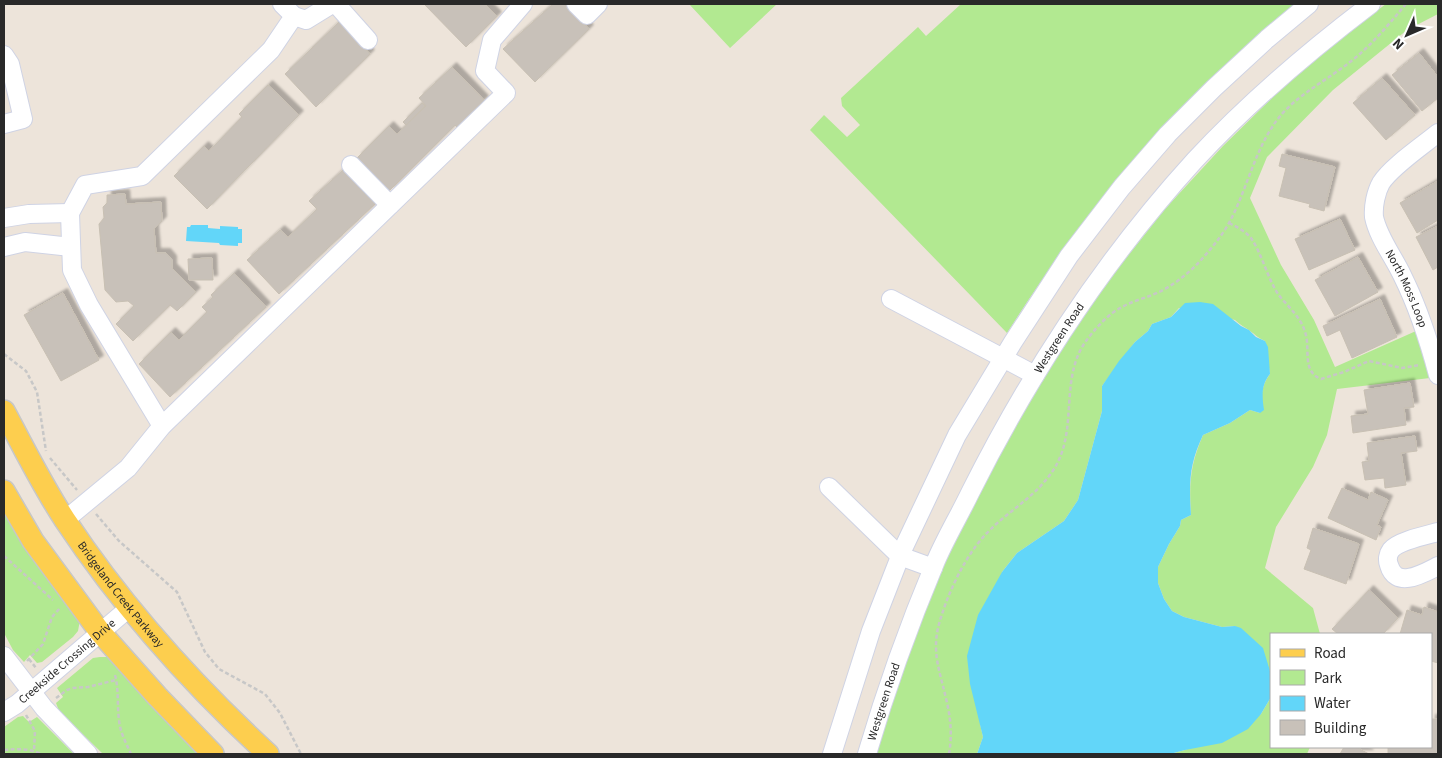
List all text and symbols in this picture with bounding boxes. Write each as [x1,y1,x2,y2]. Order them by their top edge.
north arrow [1382,10,1432,60]
text: N [1388,33,1409,54]
street label: North Moss Loop [1381,246,1431,330]
street label: Westgreen Road [1030,300,1089,377]
street label: Bridgeland Creek Parkway [73,538,168,652]
street label: Creekside Crossing Drive [15,615,120,708]
legend [1270,633,1432,748]
text: Road [1314,643,1346,664]
street label: Westgreen Road [863,661,905,743]
text: Park [1314,668,1343,689]
text: Water [1314,693,1351,714]
text: Building [1314,718,1367,739]

